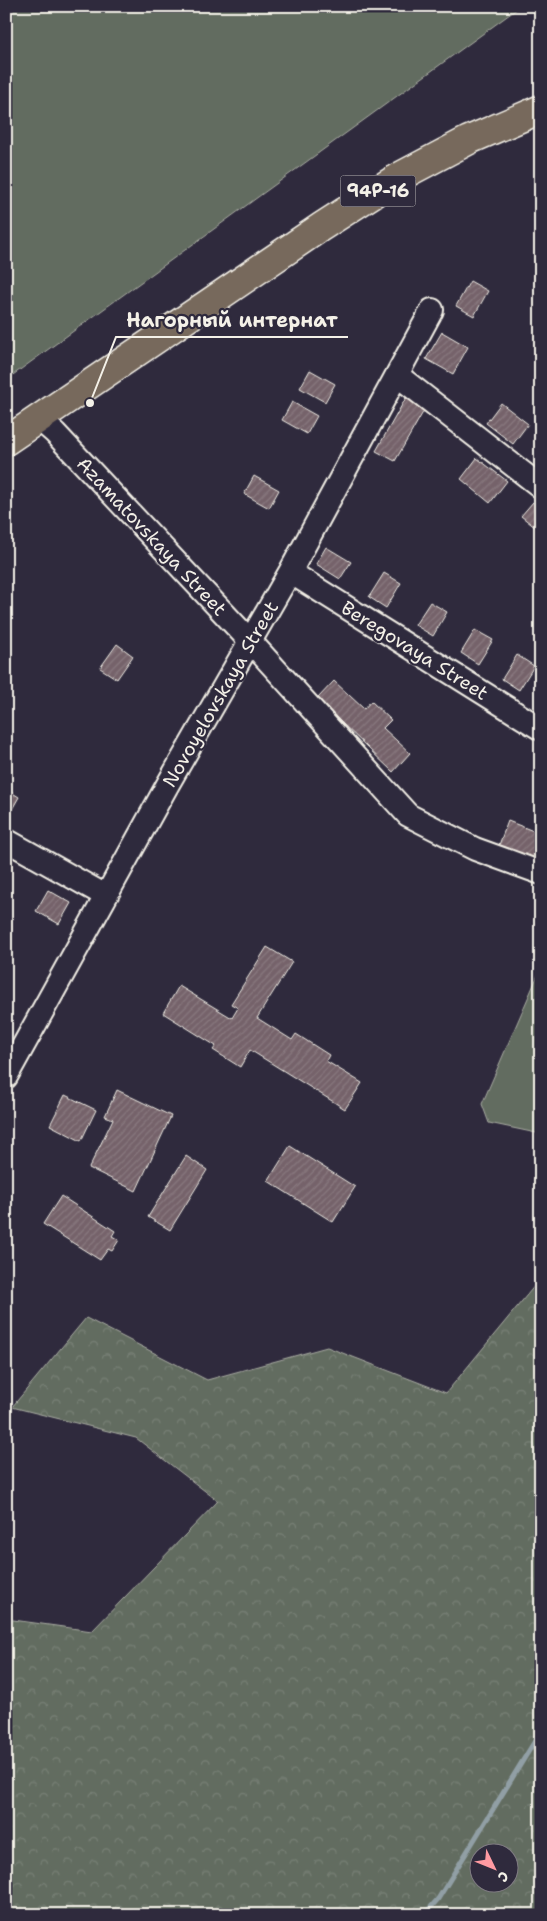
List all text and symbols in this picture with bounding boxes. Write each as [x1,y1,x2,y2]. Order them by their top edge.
road number: 94Р-16 [340,176,416,207]
callout: Нагорный интернат [116,302,348,337]
text: Нагорный интернат [126,307,338,333]
street label: Azamatovskaya Street [71,451,232,621]
street label: Beregovaya Street [336,595,493,706]
street label: Novoyelovskaya Street [157,597,284,792]
north arrow [470,1844,520,1894]
text: С [494,1868,513,1886]

